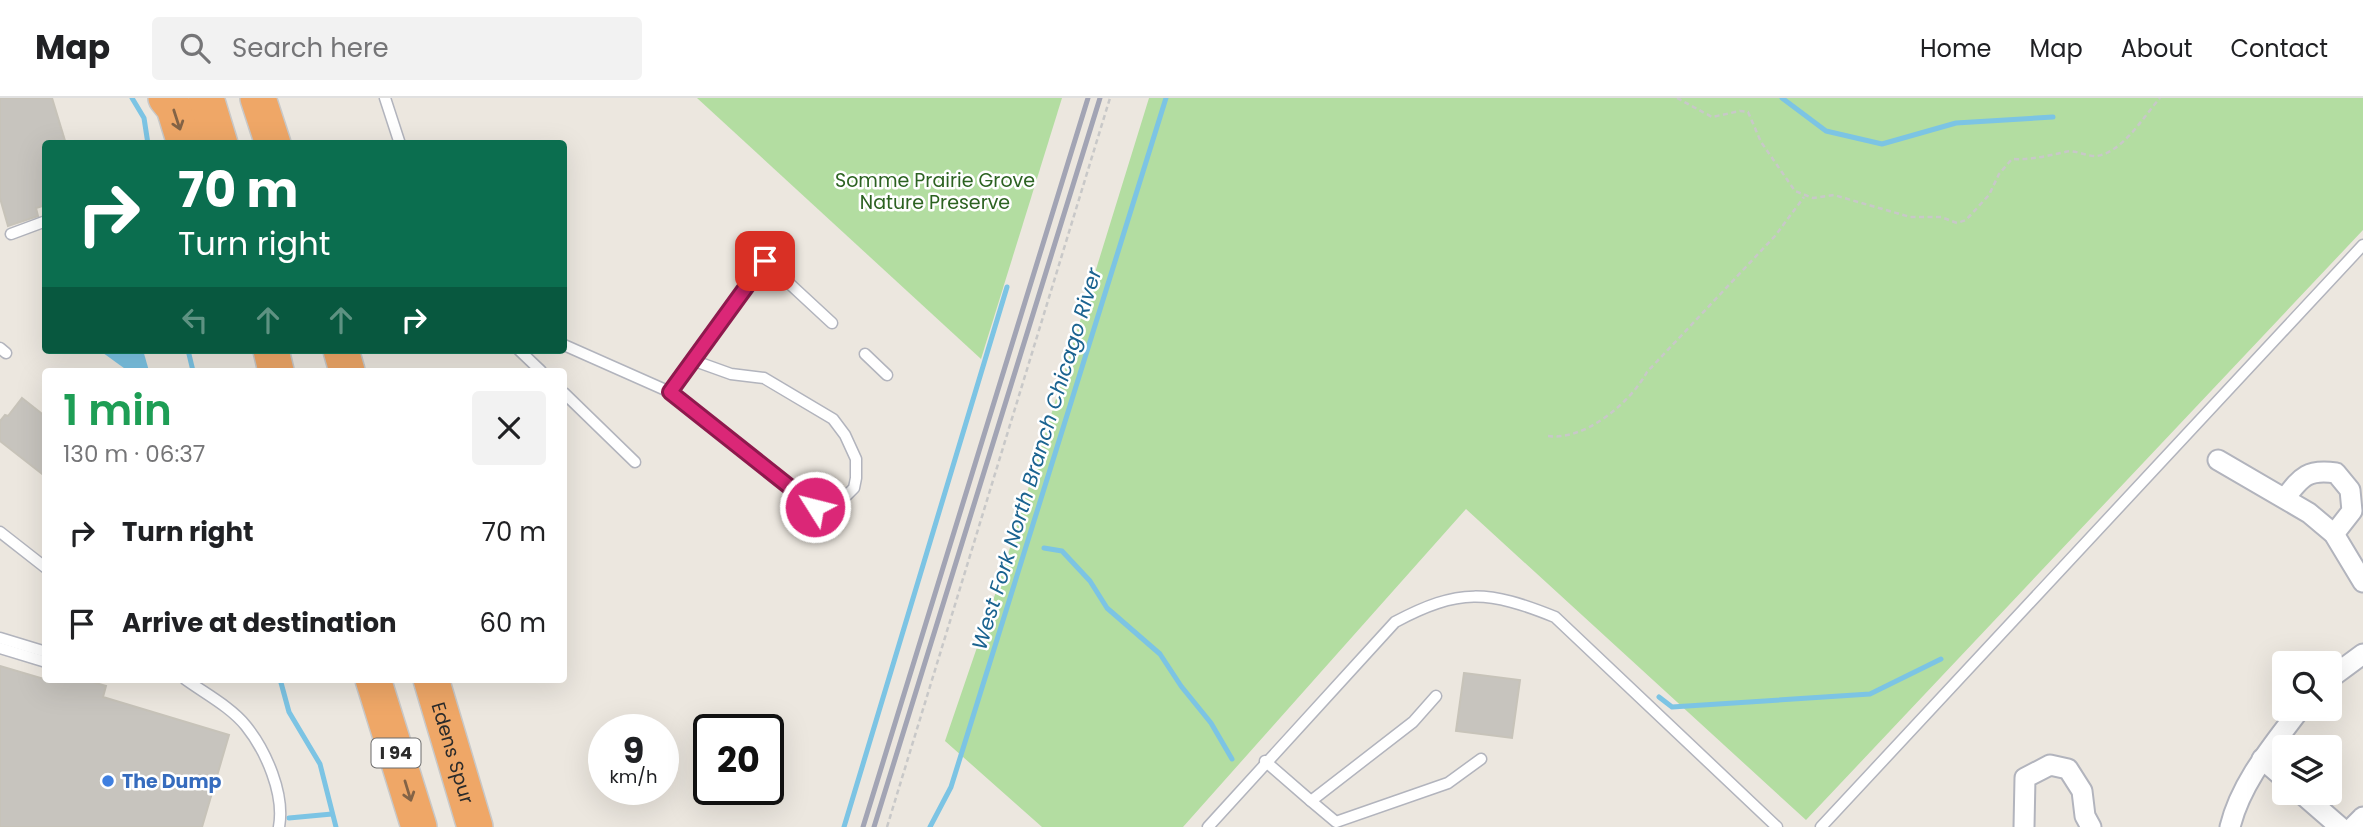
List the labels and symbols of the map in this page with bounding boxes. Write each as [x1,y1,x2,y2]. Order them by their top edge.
one-way arrow [172,108,185,130]
park label: Somme Prairie Grove Nature Preserve [835,167,1035,216]
pin [735,231,795,291]
water label: West Fork North Branch Chicago River [965,263,1109,653]
position arrow [778,470,852,544]
street label: Edens Spur [425,699,480,807]
speed limit sign: 20 [693,714,784,805]
road number: I 94 [372,738,420,768]
place label: The Dump [122,768,222,795]
marker: The Dump [100,773,116,789]
one-way arrow [402,780,415,802]

